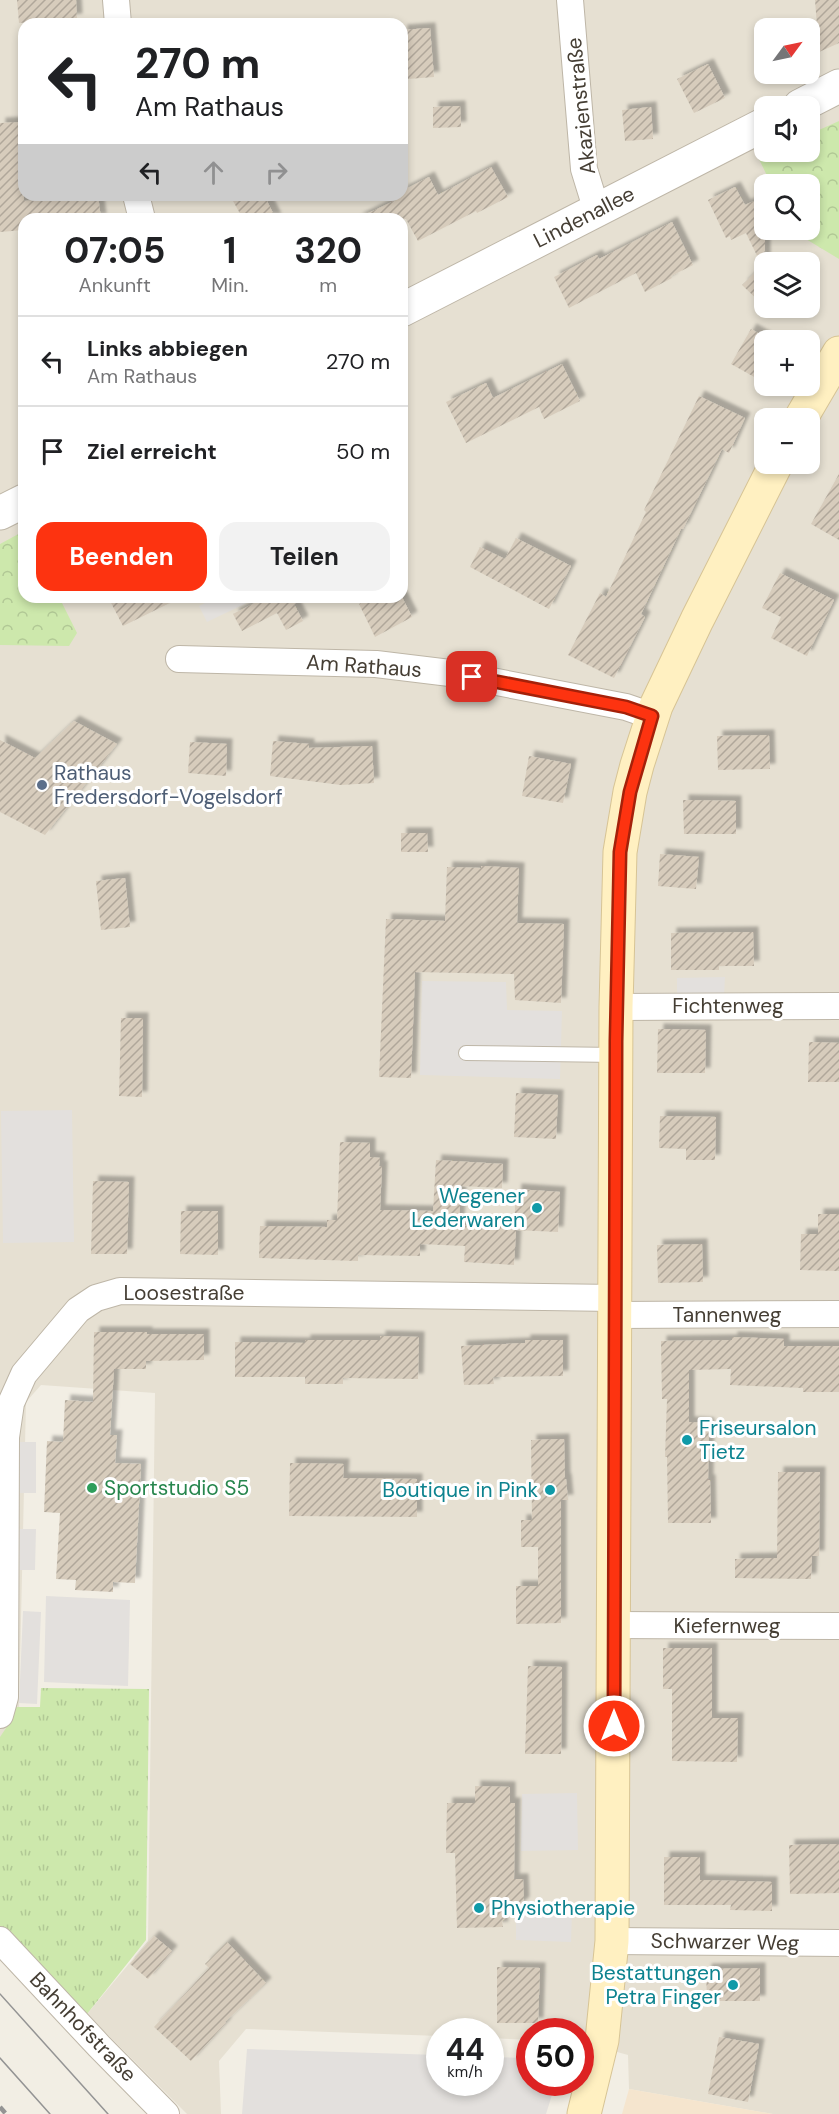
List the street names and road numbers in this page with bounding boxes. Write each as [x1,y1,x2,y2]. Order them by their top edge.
street label: Akazienstraße [560,36,602,176]
street label: Lindenallee [529,180,639,254]
street label: Am Rathaus [305,648,423,684]
street label: Fichtenweg [672,992,784,1020]
street label: Loosestraße [123,1279,245,1307]
street label: Tannenweg [673,1301,782,1329]
street label: Kiefernweg [674,1612,781,1640]
street label: Schwarzer Weg [650,1927,800,1957]
street label: Bahnhofstraße [23,1966,143,2088]

